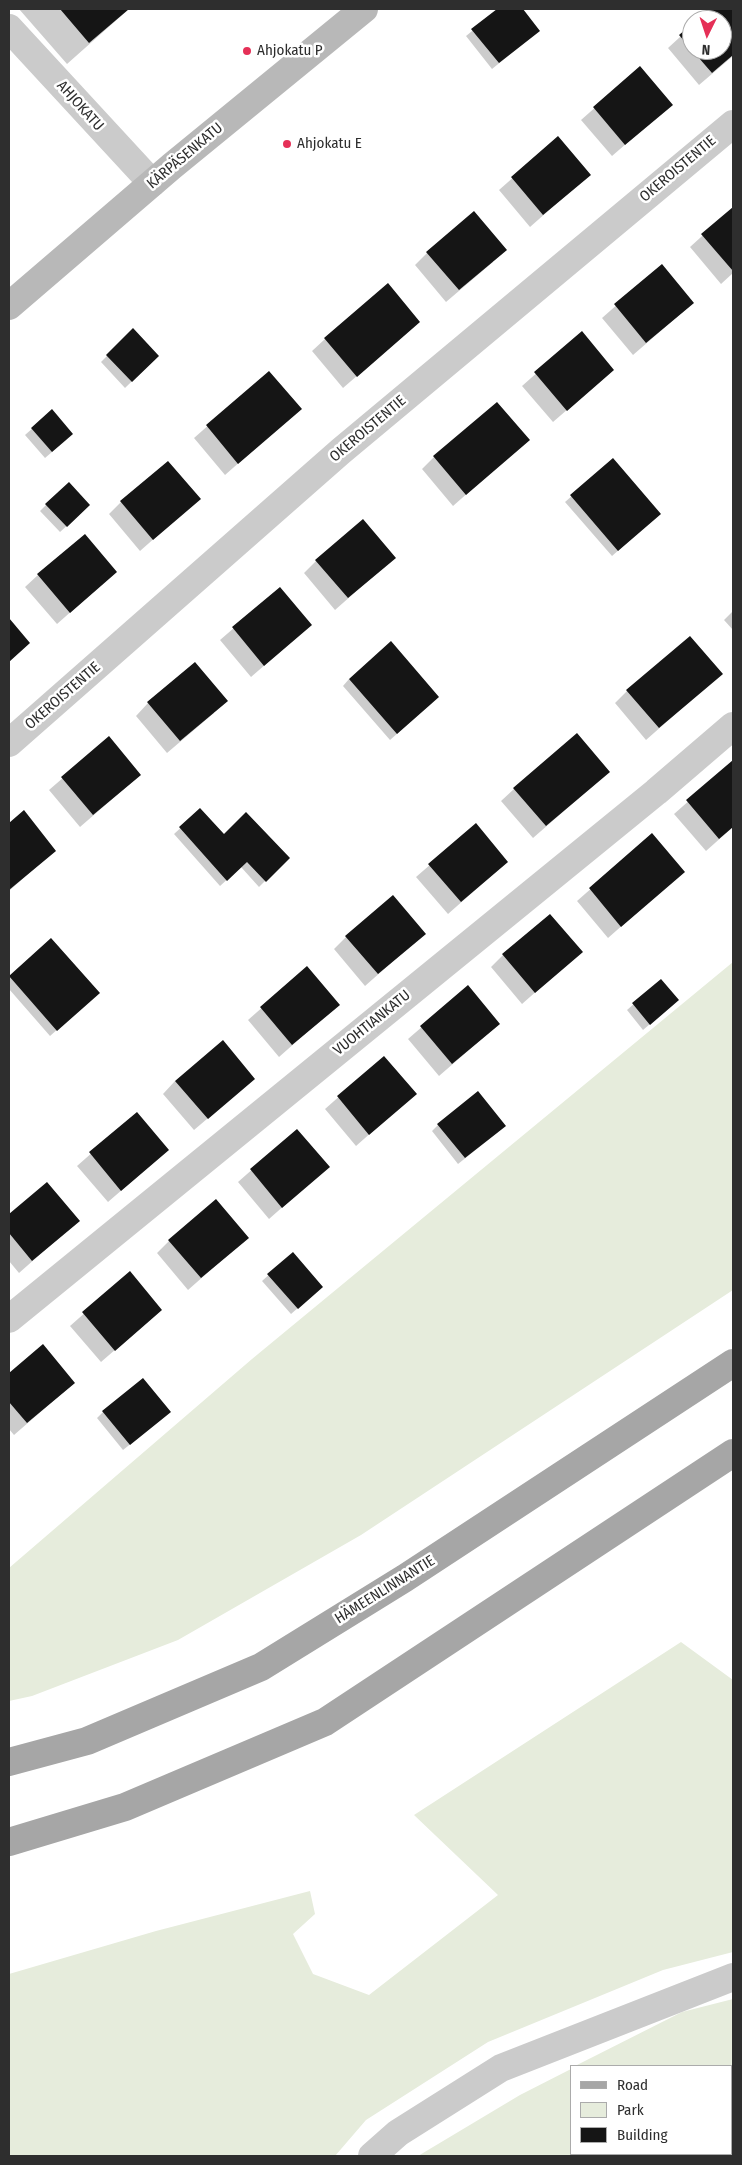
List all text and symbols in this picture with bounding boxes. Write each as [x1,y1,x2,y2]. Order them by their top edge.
north arrow [682,10,732,60]
text: N [701,41,711,58]
place label: Ahjokatu P [257,42,323,60]
marker: Ahjokatu P [241,45,253,57]
street label: AHJOKATU [53,77,107,135]
street label: KÄRPÄSENKATU [143,119,227,193]
street label: OKEROISTENTIE [636,132,720,206]
place label: Ahjokatu E [297,135,362,153]
marker: Ahjokatu E [281,138,293,150]
street label: OKEROISTENTIE [326,392,410,466]
street label: OKEROISTENTIE [22,658,104,734]
street label: VUOHTIANKATU [330,987,414,1059]
street label: HÄMEENLINNANTIE [332,1552,438,1628]
legend [570,2065,732,2155]
text: Road [617,2076,648,2094]
text: Park [617,2101,644,2119]
text: Building [617,2126,668,2144]

